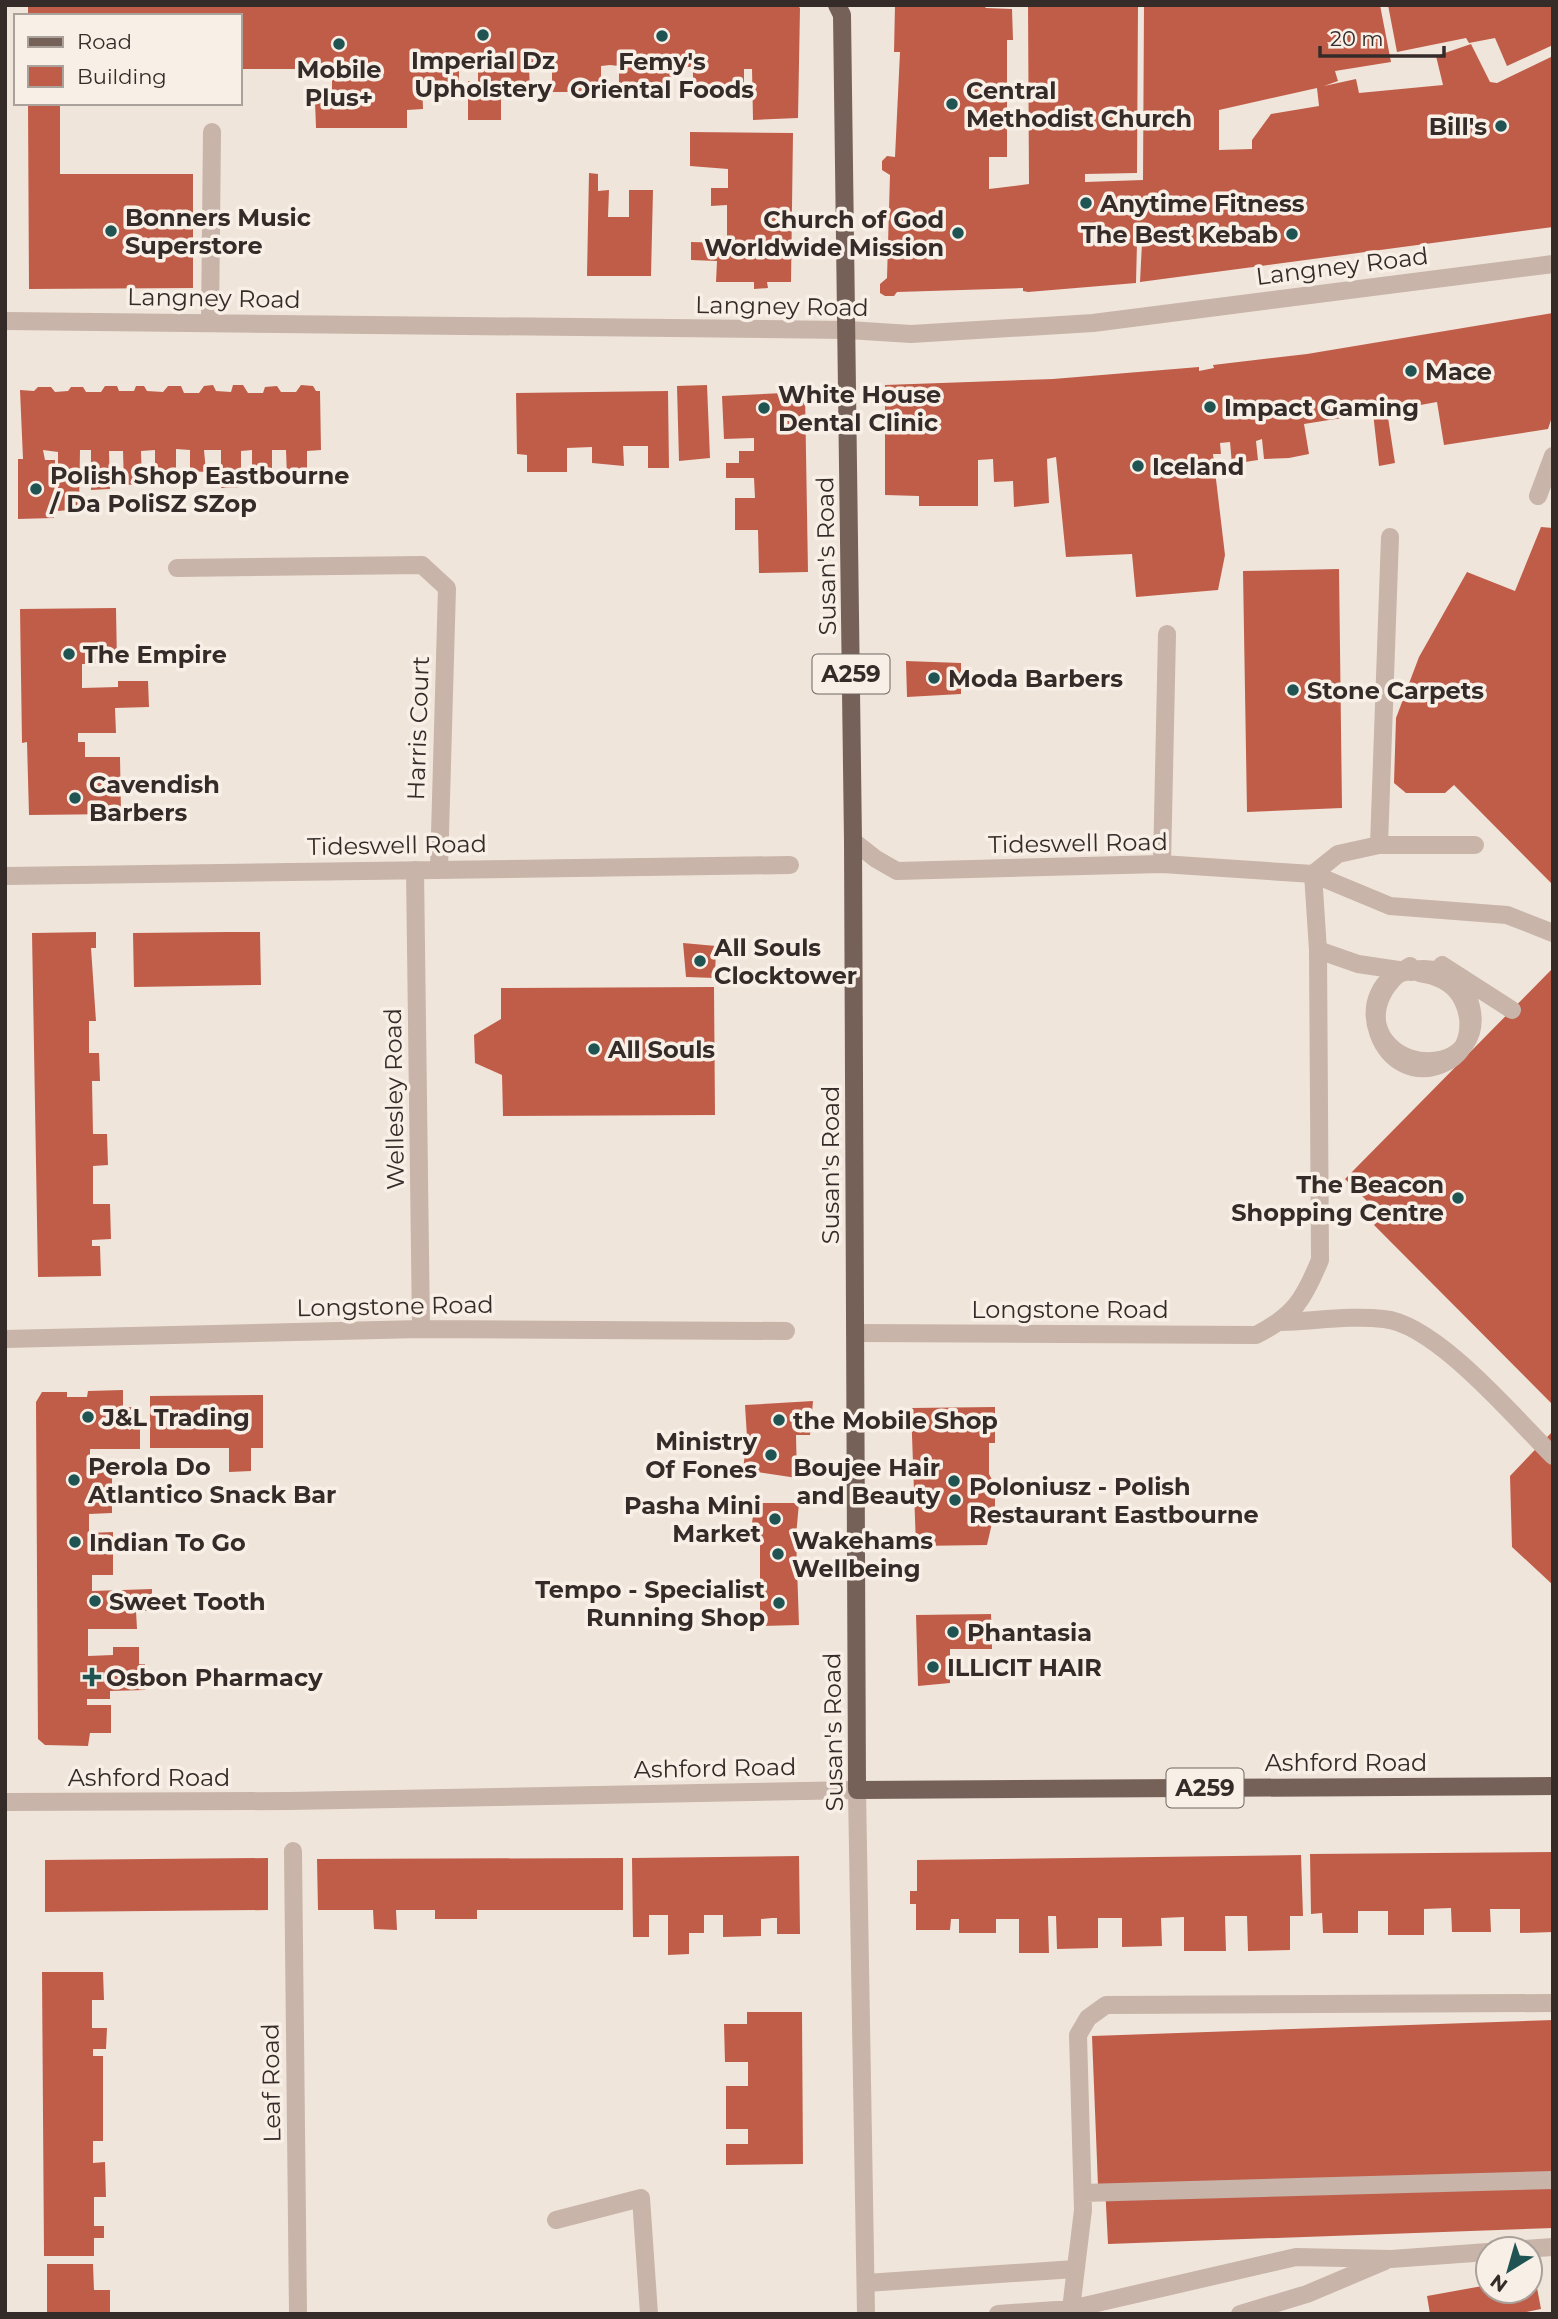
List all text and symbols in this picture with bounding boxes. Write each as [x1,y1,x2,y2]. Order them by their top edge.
legend [14,14,242,105]
scale bar [1320,14,1444,58]
text: 20 m [1330,26,1384,51]
marker: Imperial Dz Upholstery [475,27,491,43]
marker: Femy's Oriental Foods [654,28,670,44]
text: Road [77,29,132,54]
marker: Mobile Plus+ [331,36,347,52]
place label: Imperial Dz Upholstery [411,46,555,103]
place label: Femy's Oriental Foods [570,47,754,104]
place label: Mobile Plus+ [297,55,381,112]
text: Building [77,64,167,89]
place label: Central Methodist Church [966,76,1192,133]
marker: Central Methodist Church [944,96,960,112]
place label: Bill's [1429,112,1487,141]
marker: Bill's [1493,118,1509,134]
place label: Anytime Fitness [1099,189,1305,218]
marker: Anytime Fitness [1078,195,1094,211]
place label: Bonners Music Superstore [125,203,311,260]
place label: Church of God Worldwide Mission [704,205,944,262]
place label: The Best Kebab [1081,220,1278,249]
marker: Bonners Music Superstore [103,223,119,239]
marker: Church of God Worldwide Mission [950,225,966,241]
marker: The Best Kebab [1284,226,1300,242]
street label: Langney Road [1254,241,1430,291]
street label: Langney Road [127,282,301,314]
street label: Langney Road [695,290,869,322]
place label: Mace [1425,357,1492,386]
marker: Mace [1403,363,1419,379]
place label: White House Dental Clinic [778,380,941,437]
place label: Impact Gaming [1224,393,1419,422]
marker: Impact Gaming [1202,399,1218,415]
marker: White House Dental Clinic [756,400,772,416]
place label: Iceland [1152,452,1244,481]
marker: Iceland [1130,458,1146,474]
place label: Polish Shop Eastbourne / Da PoliSZ SZop [49,461,350,518]
street label: Susan's Road [810,476,842,636]
marker: Polish Shop Eastbourne / Da PoliSZ SZop [28,481,44,497]
place label: The Empire [83,640,227,669]
marker: The Empire [61,646,77,662]
road number: A259 [812,654,890,694]
street label: Harris Court [401,655,435,801]
place label: Moda Barbers [948,664,1123,693]
marker: Moda Barbers [926,670,942,686]
place label: Stone Carpets [1307,676,1484,705]
marker: Stone Carpets [1285,682,1301,698]
place label: Cavendish Barbers [89,770,220,827]
marker: Cavendish Barbers [67,790,83,806]
street label: Tideswell Road [988,827,1168,859]
street label: Tideswell Road [307,829,487,861]
place label: All Souls Clocktower [713,933,857,990]
marker: All Souls Clocktower [692,953,708,969]
street label: Wellesley Road [378,1008,410,1190]
place label: All Souls [607,1035,715,1064]
marker: All Souls [586,1041,602,1057]
street label: Susan's Road [816,1086,845,1244]
place label: The Beacon Shopping Centre [1231,1170,1444,1227]
marker: The Beacon Shopping Centre [1450,1190,1466,1206]
street label: Longstone Road [296,1290,494,1322]
street label: Longstone Road [971,1295,1169,1324]
place label: J&L Trading [101,1403,250,1432]
place label: the Mobile Shop [793,1406,998,1435]
marker: J&L Trading [80,1409,96,1425]
marker: the Mobile Shop [771,1412,787,1428]
place label: Ministry Of Fones [645,1427,758,1484]
marker: Ministry Of Fones [763,1447,779,1463]
place label: Perola Do Atlantico Snack Bar [87,1452,336,1509]
place label: Boujee Hair and Beauty [793,1453,941,1510]
marker: Perola Do Atlantico Snack Bar [66,1472,82,1488]
place label: Poloniusz - Polish Restaurant Eastbourne [969,1472,1259,1529]
marker: Boujee Hair and Beauty [946,1473,962,1489]
place label: Pasha Mini Market [624,1491,762,1548]
marker: Poloniusz - Polish Restaurant Eastbourne [947,1492,963,1508]
marker: Pasha Mini Market [767,1511,783,1527]
place label: Wakehams Wellbeing [792,1526,933,1583]
place label: Indian To Go [89,1528,246,1557]
marker: Indian To Go [67,1534,83,1550]
marker: Wakehams Wellbeing [770,1546,786,1562]
place label: Tempo - Specialist Running Shop [535,1575,766,1632]
place label: Sweet Tooth [109,1587,266,1616]
marker: Sweet Tooth [87,1593,103,1609]
marker: Tempo - Specialist Running Shop [771,1595,787,1611]
place label: Phantasia [967,1618,1092,1647]
marker: Phantasia [945,1624,961,1640]
street label: Susan's Road [817,1652,849,1812]
place label: ILLICIT HAIR [947,1653,1102,1682]
marker: ILLICIT HAIR [925,1659,941,1675]
place label: Osbon Pharmacy [106,1663,323,1692]
marker: Osbon Pharmacy [84,1669,100,1685]
street label: Ashford Road [1265,1748,1427,1777]
street label: Ashford Road [633,1752,797,1784]
street label: Ashford Road [68,1763,230,1792]
road number: A259 [1166,1768,1244,1808]
street label: Leaf Road [255,2023,287,2143]
north arrow [1474,2235,1544,2305]
text: N [1486,2269,1512,2297]

